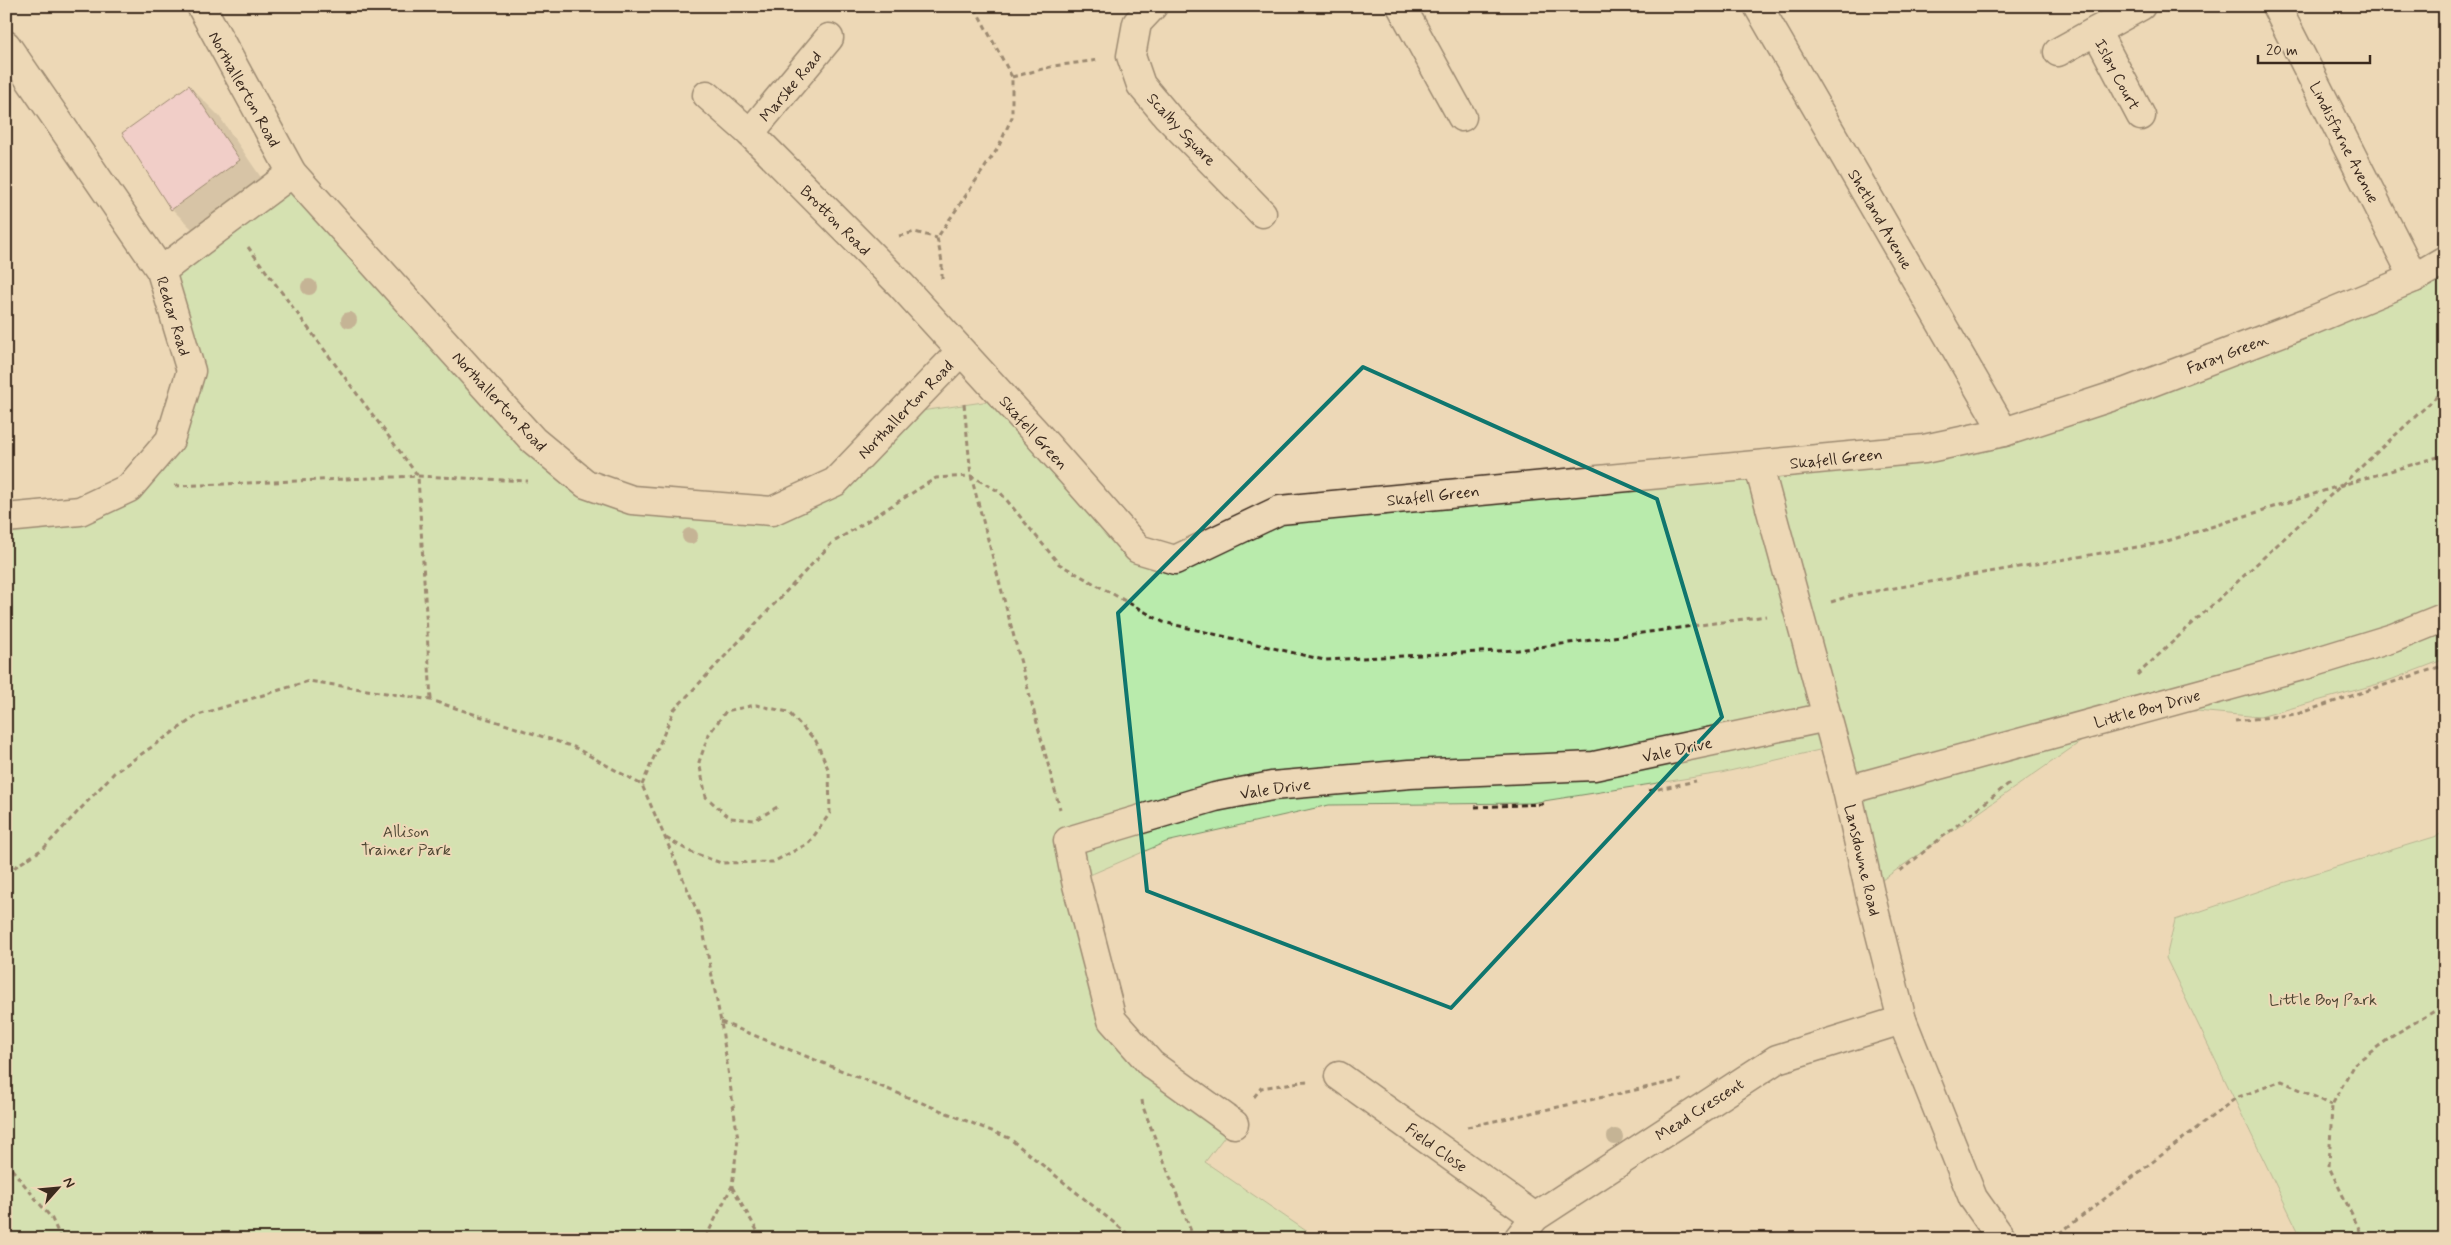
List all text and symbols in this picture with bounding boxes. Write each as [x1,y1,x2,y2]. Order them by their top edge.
street label: Northallerton Road [203,28,284,151]
scale bar [2258,32,2371,64]
street label: Islay Court [2089,35,2144,114]
text: 20 m [2266,41,2298,61]
street label: Marske Road [755,47,827,127]
street label: Lindisfarne Avenue [2304,78,2383,207]
street label: Scalby Square [1142,89,1221,171]
street label: Shetland Avenue [1842,166,1917,274]
street label: Brotton Road [795,181,875,261]
street label: Redcar Road [151,274,195,359]
street label: Faray Green [2184,329,2272,380]
street label: Northallerton Road [447,348,551,457]
street label: Northallerton Road [854,356,959,464]
street label: Skafell Green [994,391,1072,475]
street label: Skafell Green [1789,444,1884,475]
street label: Skafell Green [1386,481,1481,512]
street label: Little Boy Drive [2092,685,2203,734]
street label: Vale Drive [1640,733,1714,768]
street label: Vale Drive [1239,774,1312,805]
street label: Lansdowne Road [1838,802,1885,918]
park label: Allison Trainer Park [361,822,451,861]
park label: Little Boy Park [2269,990,2377,1011]
street label: Mead Crescent [1652,1074,1748,1147]
street label: Field Close [1401,1119,1471,1178]
north arrow [32,1162,82,1212]
text: N [59,1174,79,1191]

